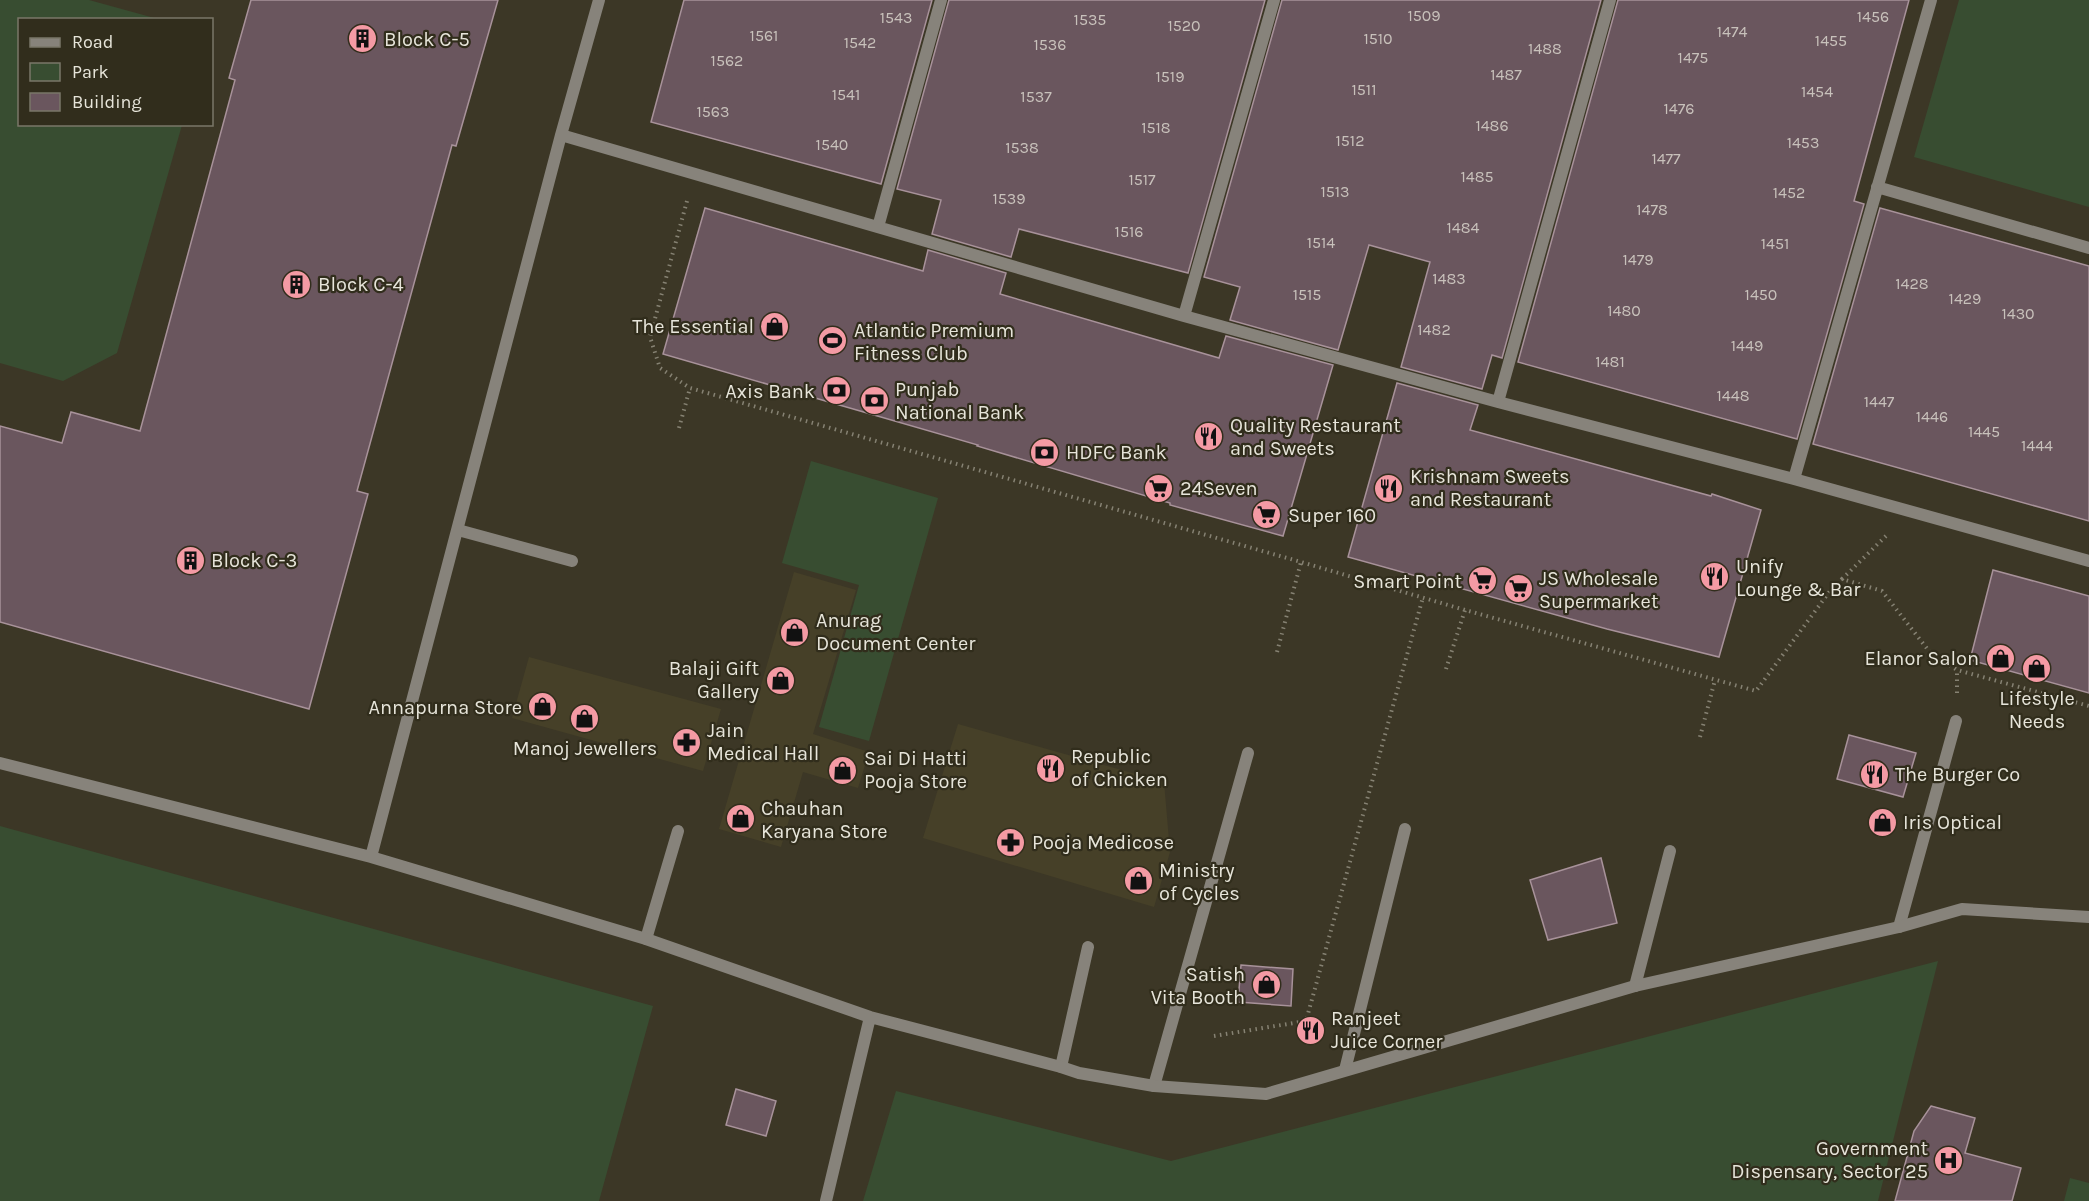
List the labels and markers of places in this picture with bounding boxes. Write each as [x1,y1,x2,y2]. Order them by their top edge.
building icon: Block C-5 [347,23,379,55]
place label: Block C-5 [384,28,470,51]
building icon: Block C-4 [281,268,313,300]
place label: Block C-4 [318,273,404,296]
shop icon: The Essential [759,310,791,342]
place label: The Essential [632,315,754,338]
place label: Atlantic Premium Fitness Club [854,319,1014,365]
sports icon: Atlantic Premium Fitness Club [817,325,849,357]
bank icon: Axis Bank [820,375,852,407]
place label: Punjab National Bank [895,378,1024,424]
place label: Axis Bank [725,380,815,403]
bank icon: Punjab National Bank [858,385,890,417]
place label: Quality Restaurant and Sweets [1230,414,1401,460]
restaurant icon: Quality Restaurant and Sweets [1193,421,1225,453]
bank icon: HDFC Bank [1029,436,1061,468]
place label: HDFC Bank [1066,441,1167,464]
place label: Krishnam Sweets and Restaurant [1410,465,1570,511]
supermarket icon: 24Seven [1143,472,1175,504]
restaurant icon: Krishnam Sweets and Restaurant [1373,472,1405,504]
place label: 24Seven [1180,477,1258,500]
supermarket icon: Super 160 [1251,499,1283,531]
place label: Super 160 [1288,504,1376,527]
building icon: Block C-3 [174,544,206,576]
place label: Block C-3 [211,549,297,572]
place label: Unify Lounge & Bar [1736,555,1861,601]
restaurant icon: Unify Lounge & Bar [1699,561,1731,593]
supermarket icon: Smart Point [1467,565,1499,597]
place label: JS Wholesale Supermarket [1539,567,1659,613]
place label: Smart Point [1353,570,1462,593]
supermarket icon: JS Wholesale Supermarket [1502,573,1534,605]
place label: Anurag Document Center [816,609,976,655]
shop icon: Anurag Document Center [779,616,811,648]
shop icon: Elanor Salon [1984,642,2016,674]
place label: Elanor Salon [1864,647,1979,670]
shop icon: Lifestyle Needs [2021,652,2053,684]
place label: Balaji Gift Gallery [669,657,759,703]
shop icon: Balaji Gift Gallery [764,664,796,696]
place label: Lifestyle Needs [1999,687,2075,733]
shop icon: Annapurna Store [527,691,559,723]
place label: Annapurna Store [368,696,522,719]
shop icon: Manoj Jewellers [569,702,601,734]
place label: Jain Medical Hall [707,719,819,765]
pharmacy icon: Jain Medical Hall [670,726,702,758]
place label: Manoj Jewellers [513,737,657,760]
place label: Republic of Chicken [1071,745,1168,791]
place label: Sai Di Hatti Pooja Store [864,747,967,793]
restaurant icon: Republic of Chicken [1034,752,1066,784]
shop icon: Sai Di Hatti Pooja Store [827,754,859,786]
restaurant icon: The Burger Co [1858,758,1890,790]
place label: The Burger Co [1895,763,2020,786]
place label: Chauhan Karyana Store [761,797,888,843]
shop icon: Chauhan Karyana Store [724,803,756,835]
shop icon: Iris Optical [1866,806,1898,838]
place label: Iris Optical [1903,811,2002,834]
pharmacy icon: Pooja Medicose [995,826,1027,858]
place label: Pooja Medicose [1032,831,1174,854]
place label: Ministry of Cycles [1159,859,1240,905]
shop icon: Ministry of Cycles [1122,865,1154,897]
place label: Satish Vita Booth [1151,963,1245,1009]
shop icon: Satish Vita Booth [1250,969,1282,1001]
place label: Ranjeet Juice Corner [1331,1007,1443,1053]
restaurant icon: Ranjeet Juice Corner [1294,1014,1326,1046]
place label: Government Dispensary, Sector 25 [1731,1137,1928,1183]
hospital icon: Government Dispensary, Sector 25 [1933,1144,1965,1176]

